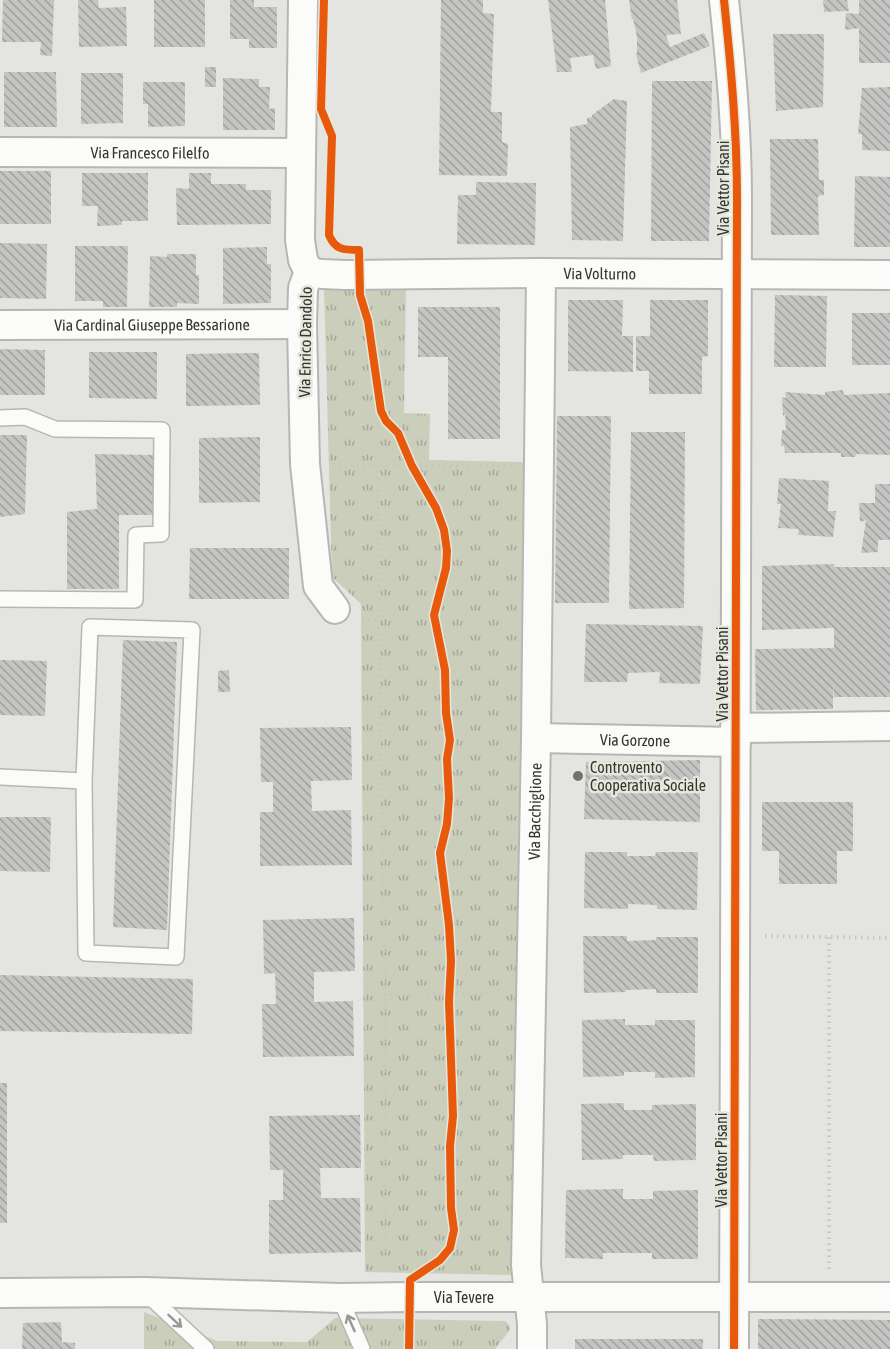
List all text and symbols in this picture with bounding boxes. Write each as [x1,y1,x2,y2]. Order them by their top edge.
street label: Via Vettor Pisani [714,141,732,236]
street label: Via Francesco Filelfo [90,143,210,162]
street label: Via Volturno [563,264,636,283]
street label: Via Enrico Dandolo [295,287,315,397]
street label: Via Cardinal Giuseppe Bessarione [54,315,250,334]
street label: Via Vettor Pisani [713,627,731,722]
street label: Via Gorzone [600,730,670,750]
place label: Controvento Cooperativa Sociale [590,758,706,795]
street label: Via Bacchiglione [525,763,545,860]
marker: Controvento Cooperativa Sociale [571,769,585,783]
street label: Via Vettor Pisani [712,1113,730,1208]
street label: Via Tevere [434,1288,494,1306]
one-way arrow [168,1313,183,1328]
one-way arrow [345,1315,357,1333]

